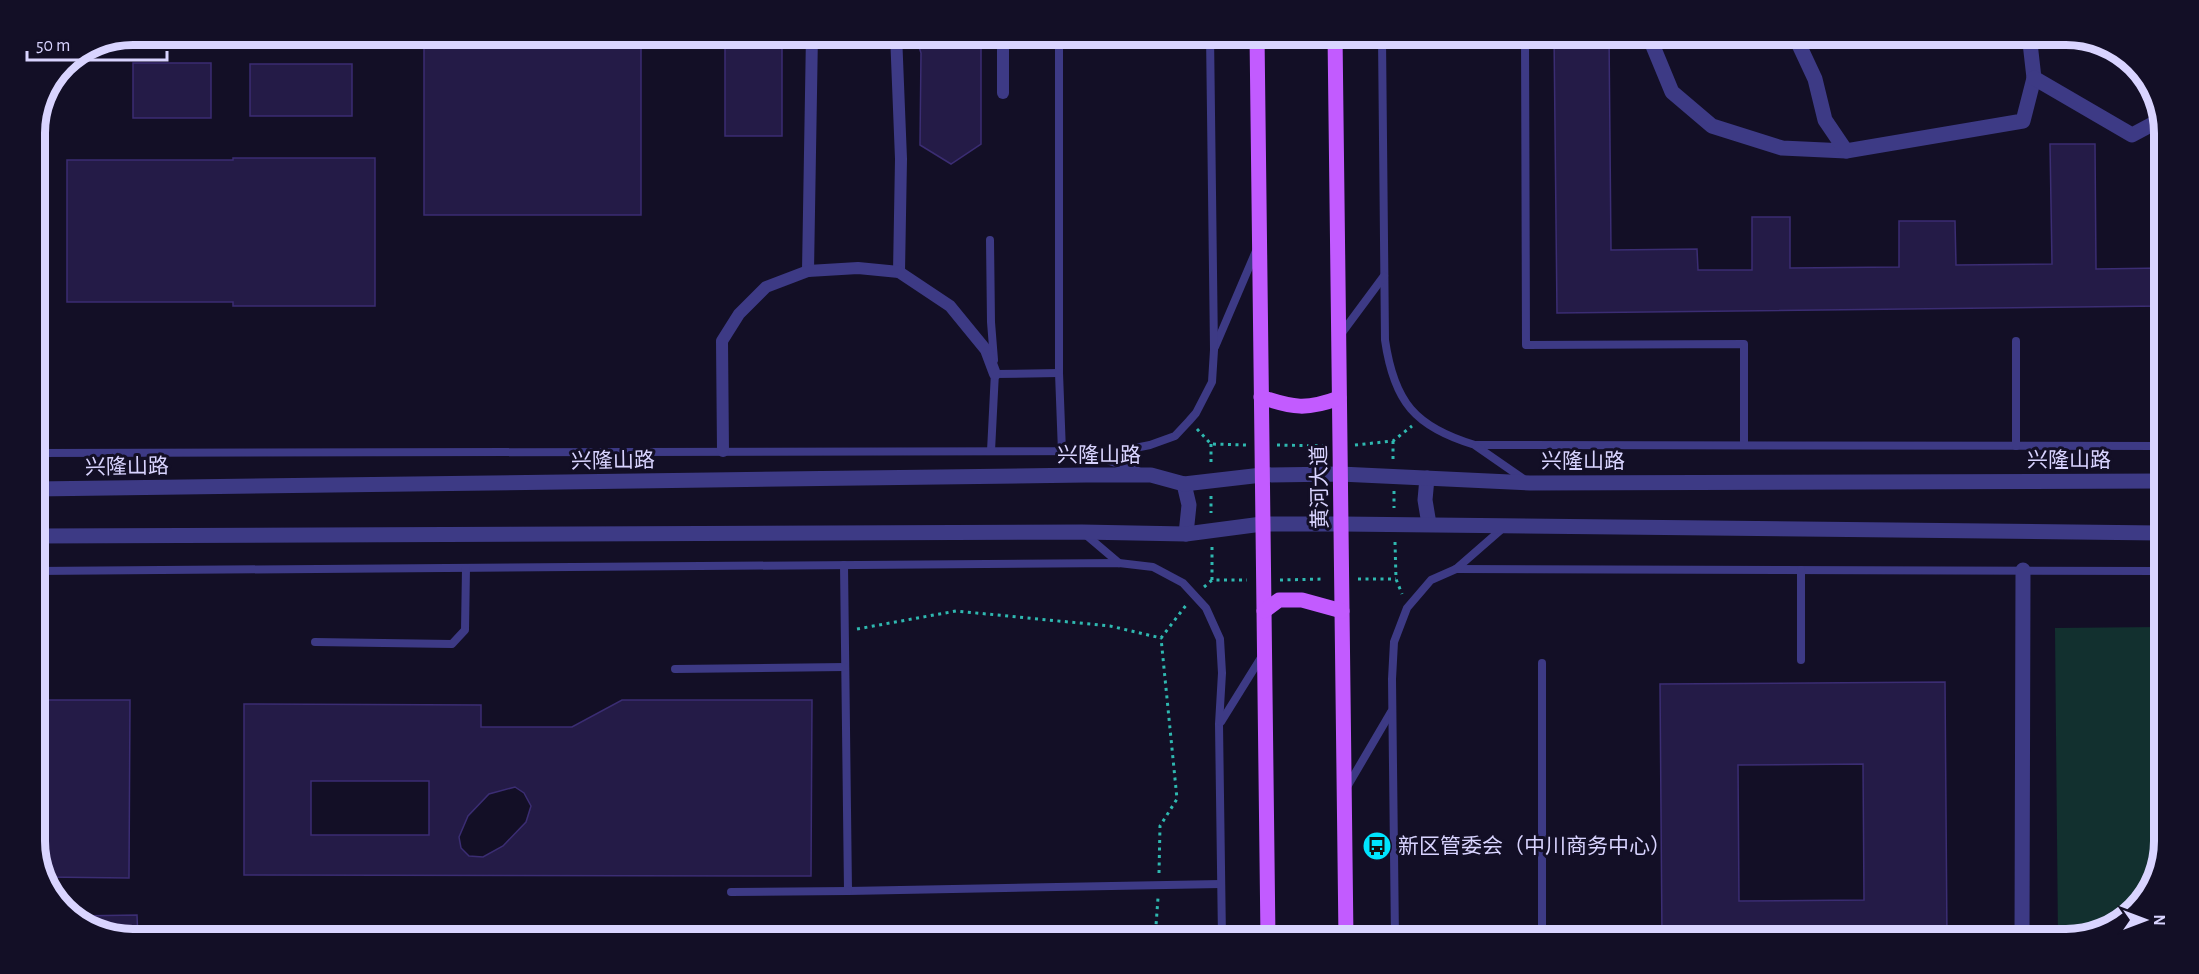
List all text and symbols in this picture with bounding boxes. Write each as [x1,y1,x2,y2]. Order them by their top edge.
scale bar [27,24,166,62]
text: 50 m [36,37,70,55]
street label: 兴隆山路 [1057,444,1141,466]
street label: 黄河大道 [1308,445,1331,529]
street label: 兴隆山路 [571,449,655,472]
street label: 兴隆山路 [2027,449,2111,471]
street label: 兴隆山路 [1541,450,1625,472]
street label: 兴隆山路 [85,455,169,478]
bus stop icon: 新区管委会（中川商务中心） [1361,830,1393,862]
place label: 新区管委会（中川商务中心） [1398,835,1671,857]
north arrow [2115,890,2175,950]
text: N [2151,914,2167,926]

